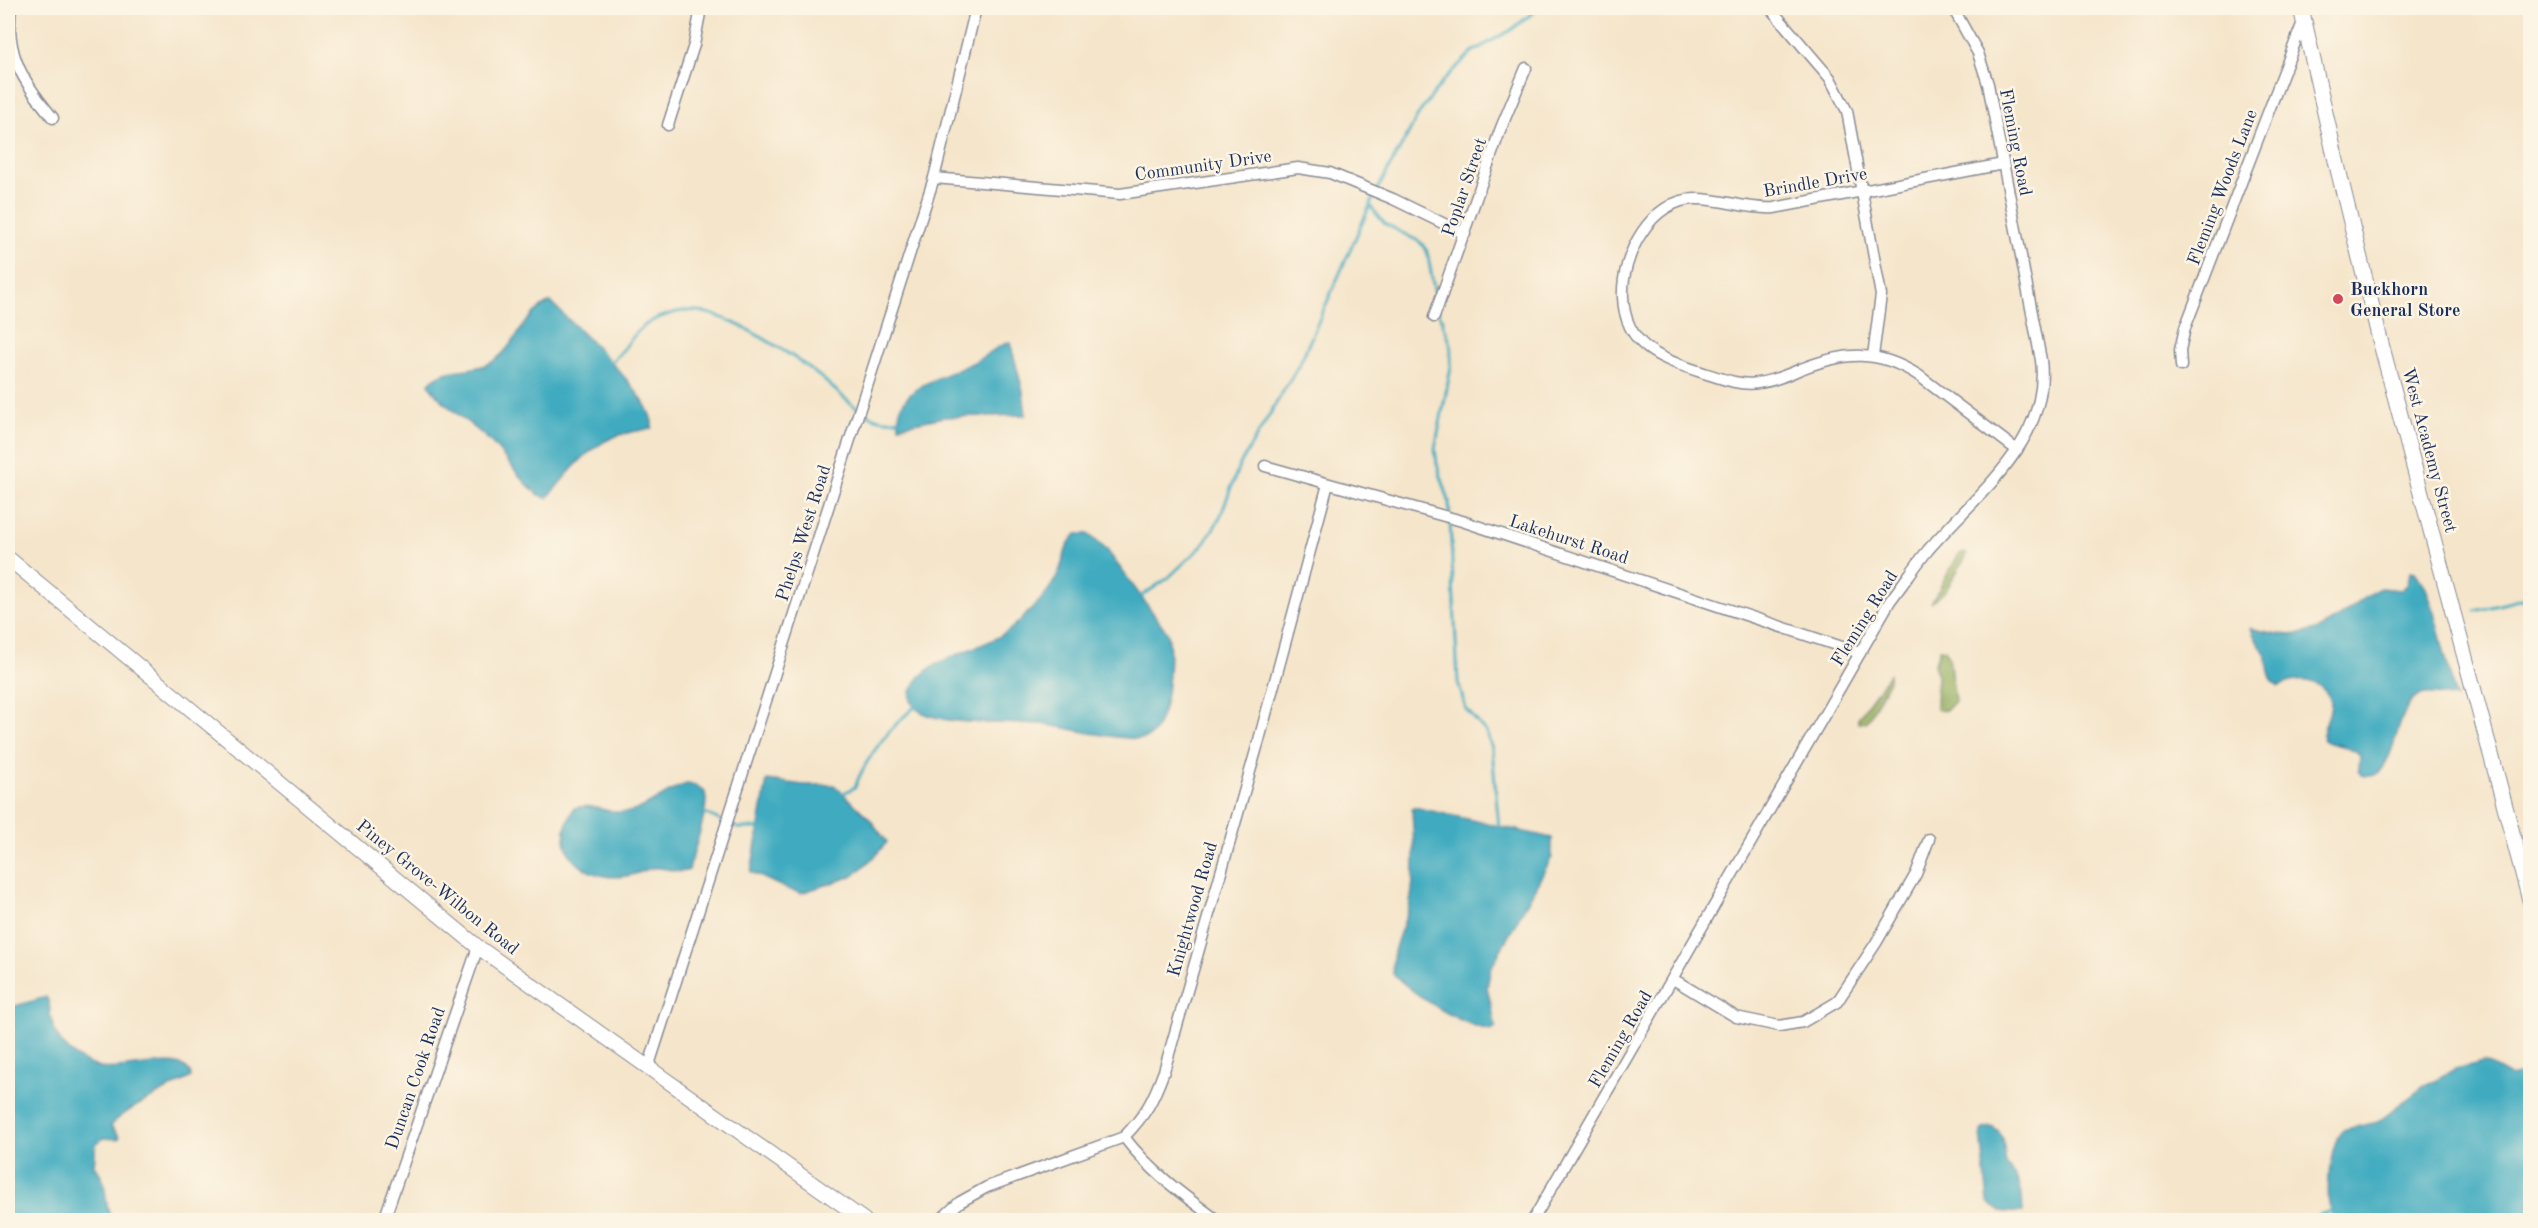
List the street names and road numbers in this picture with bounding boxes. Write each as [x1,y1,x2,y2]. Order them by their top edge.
street label: Fleming Road [1996,87,2034,197]
street label: Fleming Woods Lane [2185,107,2261,268]
street label: Poplar Street [1440,135,1490,239]
street label: Community Drive [1134,147,1273,184]
street label: Brindle Drive [1762,165,1869,201]
street label: West Academy Street [2398,366,2460,535]
street label: Phelps West Road [773,463,835,604]
street label: Lakehurst Road [1507,512,1631,568]
street label: Fleming Road [1828,568,1901,670]
street label: Piney Grove-Wilbon Road [353,817,522,959]
street label: Knightwood Road [1165,840,1221,979]
street label: Fleming Road [1586,988,1656,1091]
street label: Duncan Cook Road [383,1005,449,1152]

